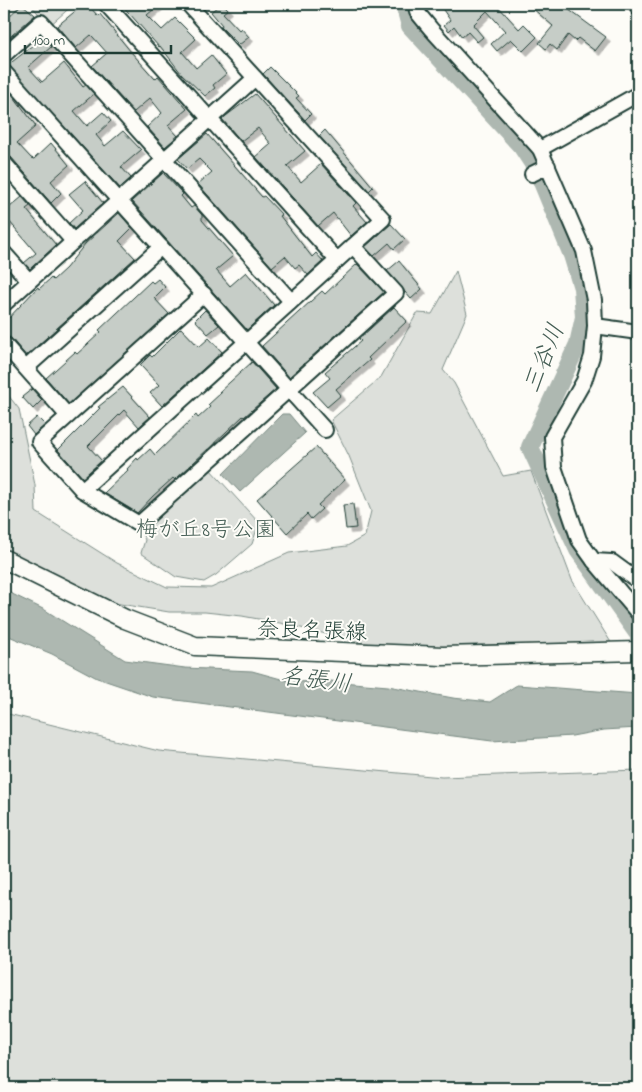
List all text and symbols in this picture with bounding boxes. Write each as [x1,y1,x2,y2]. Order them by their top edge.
scale bar [25,22,171,54]
text: 100 m [32,30,65,52]
water label: 三谷川 [516,319,575,399]
park label: 梅が丘8号公園 [136,515,276,547]
street label: 奈良名張線 [256,614,367,650]
water label: 名張川 [278,660,354,703]

